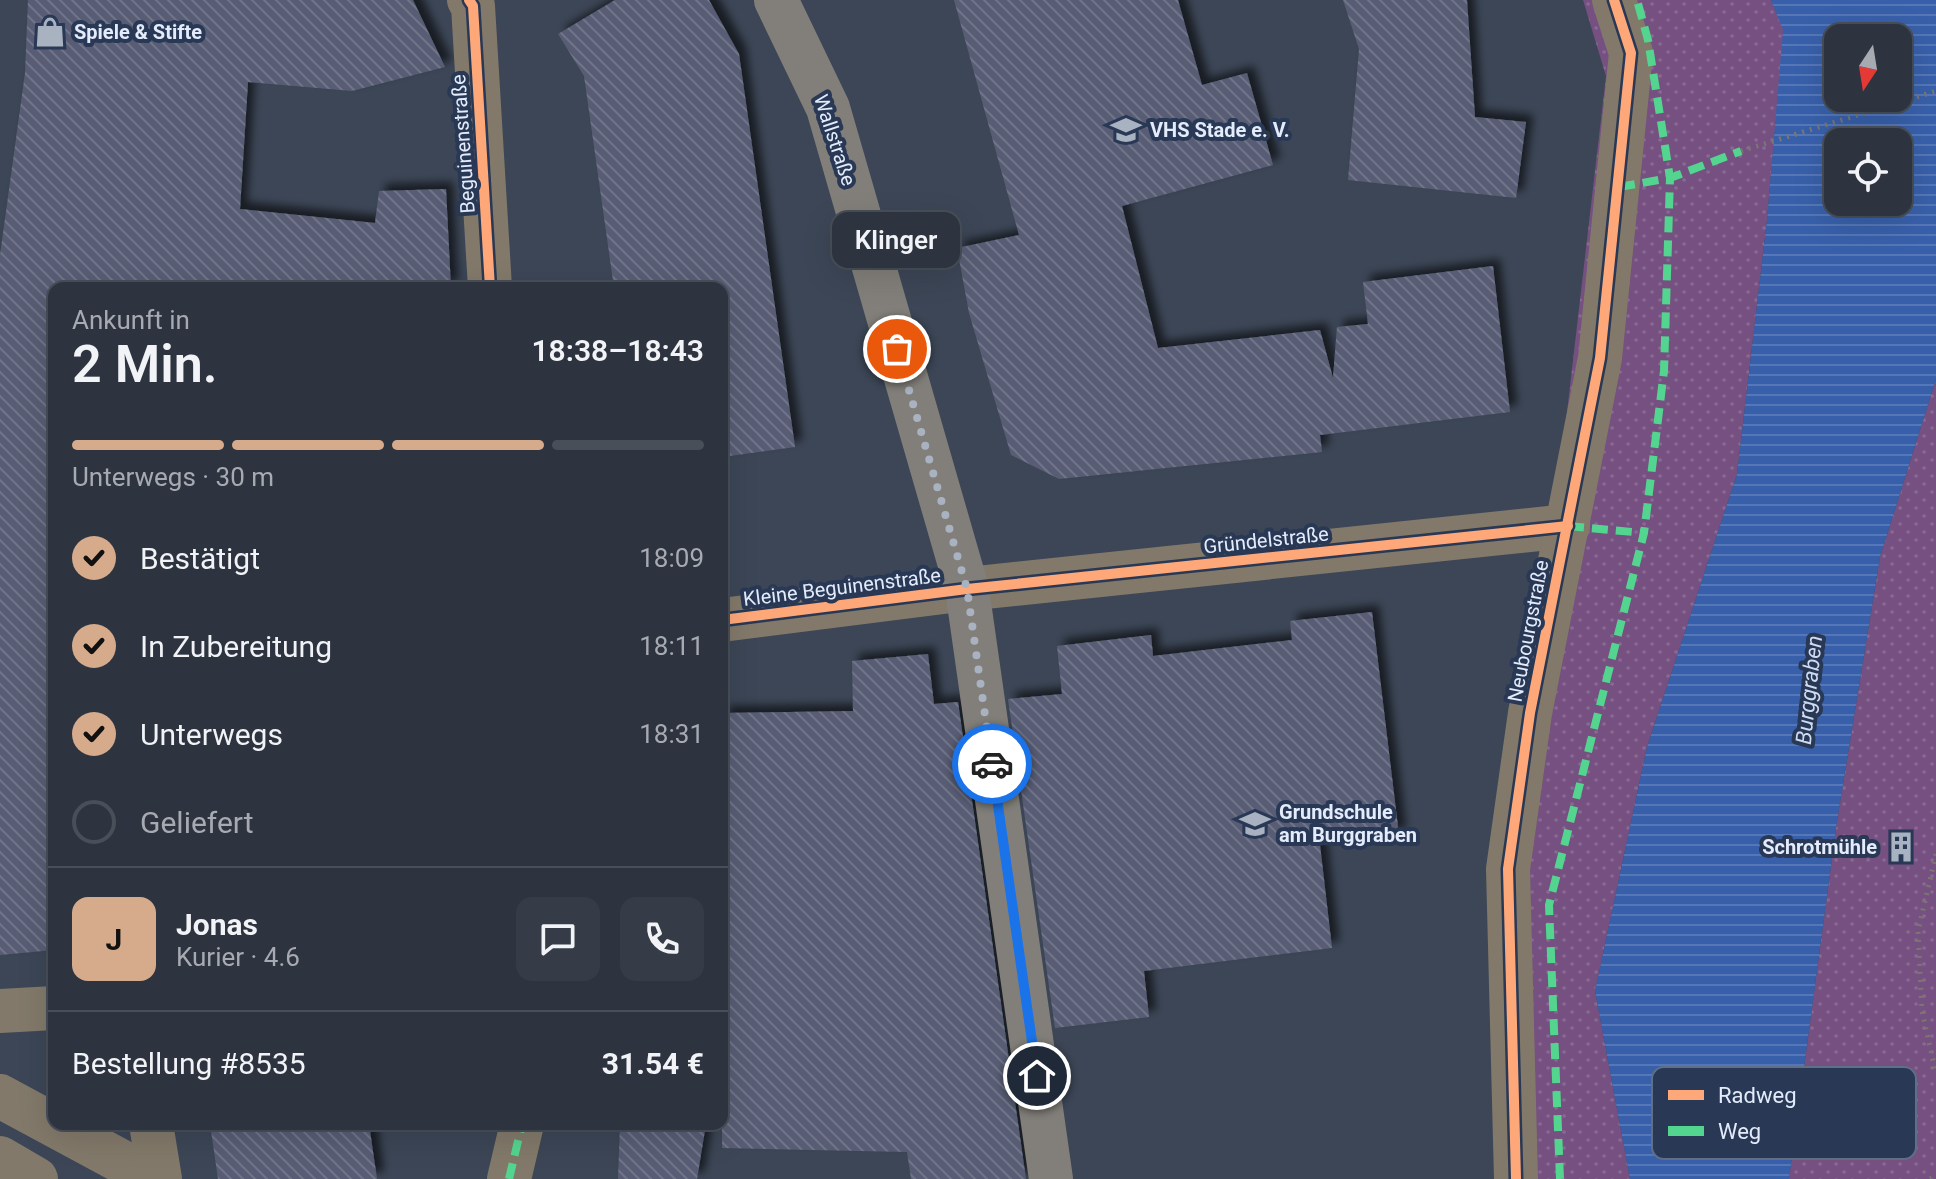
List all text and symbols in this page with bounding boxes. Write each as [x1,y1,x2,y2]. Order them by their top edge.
shop icon: Spiele & Stifte [33,15,67,49]
place label: Spiele & Stifte [74,20,202,44]
north arrow [1824,24,1912,112]
map controls [1824,24,1912,216]
street label: Beguinenstraße [446,74,480,214]
street label: Wallstraße [809,91,861,189]
school or university icon: VHS Stade e. V. [1109,113,1143,147]
place label: VHS Stade e. V. [1150,118,1290,142]
button: locate [1824,128,1912,216]
callout: Klinger [833,213,961,269]
text: Klinger [855,225,937,255]
text: Ankunft in [72,305,190,335]
pin [863,315,931,383]
icon: bag [875,327,919,371]
text: 18:38–18:43 [531,333,704,368]
text: 2 Min. [72,334,217,395]
text: Unterwegs · 30 m [72,462,274,492]
street label: Gründelstraße [1202,521,1330,559]
icon: check [72,536,116,580]
text: Bestätigt [140,541,260,576]
text: 18:09 [639,543,704,573]
street label: Neubourgstraße [1502,558,1554,704]
street label: Kleine Beguinenstraße [742,563,942,611]
icon: check [72,624,116,668]
text: In Zubereitung [140,629,332,664]
text: 18:11 [639,631,704,661]
water label: Burggraben [1791,634,1827,746]
icon: check [72,712,116,756]
text: Unterwegs [140,717,283,752]
text: 18:31 [639,719,704,749]
courier [952,724,1032,804]
icon: car [970,742,1014,786]
place label: Grundschule am Burggraben [1279,800,1417,847]
text: Geliefert [140,805,254,840]
school or university icon: Grundschule am Burggraben [1238,807,1272,841]
building icon: Schrotmühle [1884,830,1918,864]
place label: Schrotmühle [1762,835,1877,859]
button: chat [516,897,600,981]
button: phone [620,897,704,981]
text: Jonas [176,907,258,942]
text: J [106,922,122,957]
text: Kurier · 4.6 [176,942,300,972]
pin [1003,1042,1071,1110]
text: Bestellung #8535 [72,1046,306,1081]
text: 31.54 € [602,1046,704,1081]
icon: home [1015,1054,1059,1098]
legend [1652,1067,1916,1159]
text: Radweg [1718,1083,1796,1108]
text: Weg [1718,1119,1761,1144]

